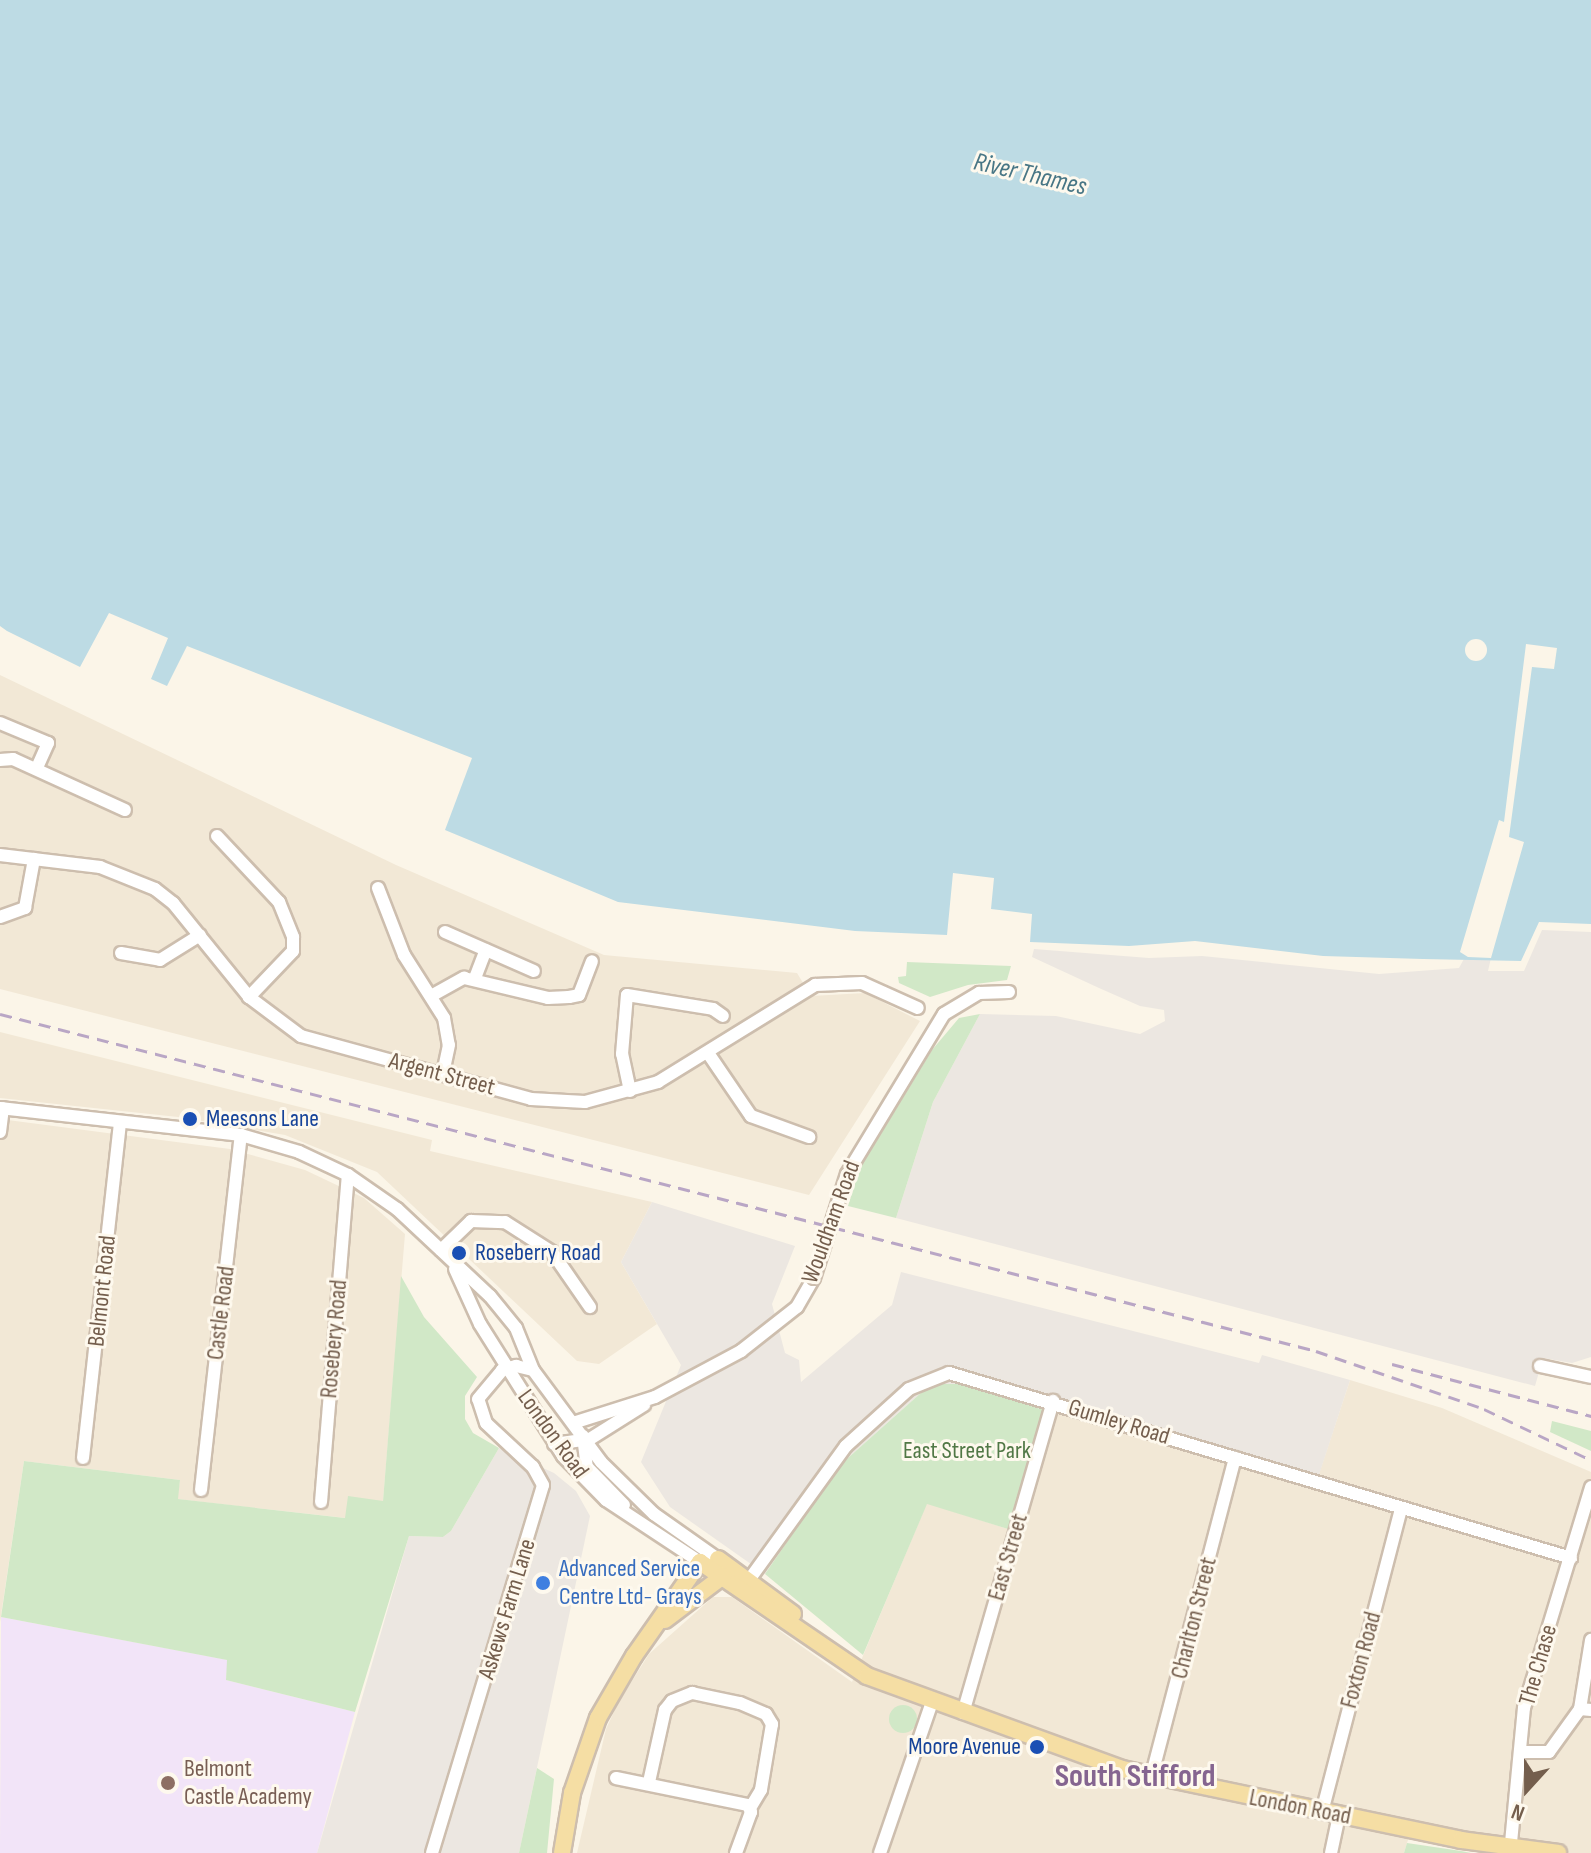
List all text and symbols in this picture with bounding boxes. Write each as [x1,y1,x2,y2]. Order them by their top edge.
water label: River Thames [971,147,1089,203]
street label: Argent Street [386,1046,498,1102]
place label: Meesons Lane [206,1105,319,1133]
marker: Meesons Lane [181,1110,199,1128]
street label: Wouldham Road [796,1157,866,1287]
street label: Belmont Road [82,1234,122,1348]
place label: Roseberry Road [475,1239,601,1267]
marker: Roseberry Road [450,1244,468,1262]
street label: Castle Road [201,1264,241,1362]
street label: Rosebery Road [314,1279,354,1399]
street label: London Road [511,1384,595,1484]
street label: Gumley Road [1065,1393,1173,1451]
park label: East Street Park [903,1437,1031,1465]
street label: East Street [982,1510,1034,1604]
street label: Askews Farm Lane [472,1535,542,1683]
street label: Charlton Street [1165,1554,1223,1682]
place label: Advanced Service Centre Ltd- Grays [559,1555,702,1611]
marker: Advanced Service Centre Ltd- Grays [534,1574,552,1592]
street label: Foxton Road [1334,1609,1388,1711]
street label: The Chase [1513,1621,1563,1709]
place label: Moore Avenue [908,1733,1021,1761]
marker: Moore Avenue [1028,1738,1046,1756]
north arrow [1487,1749,1567,1829]
place label: Belmont Castle Academy [184,1755,312,1811]
district label: South Stifford [1055,1758,1215,1796]
marker: Belmont Castle Academy [159,1774,177,1792]
street label: London Road [1247,1783,1353,1831]
text: N [1508,1797,1529,1827]

